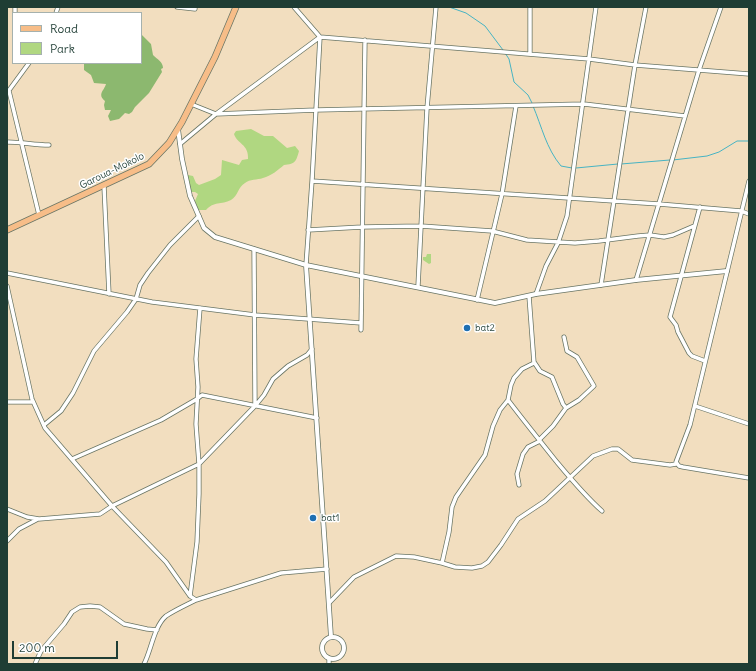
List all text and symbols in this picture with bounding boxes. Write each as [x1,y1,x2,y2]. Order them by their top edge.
legend [12,12,142,64]
text: Road [50,21,78,36]
text: Park [50,41,75,56]
street label: Garoua-Mokolo [78,150,146,192]
place label: bat2 [475,322,495,334]
marker: bat2 [462,323,472,333]
place label: bat1 [321,512,340,524]
marker: bat1 [308,513,318,523]
scale bar [14,633,120,659]
text: 200 m [19,640,55,655]

